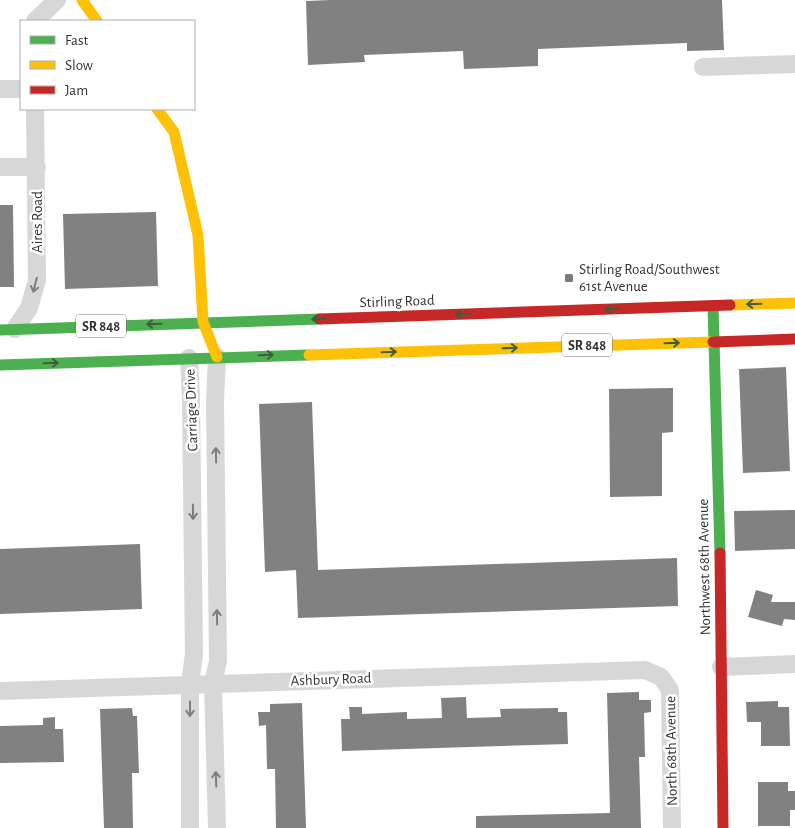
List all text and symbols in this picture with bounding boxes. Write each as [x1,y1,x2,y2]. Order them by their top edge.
legend [20,20,195,110]
text: Fast [65,33,89,48]
text: Slow [65,58,93,73]
text: Jam [65,83,88,98]
street label: Aires Road [30,191,45,253]
place label: Stirling Road/Southwest 61st Avenue [579,262,720,294]
marker: Stirling Road/Southwest 61st Avenue [563,272,575,284]
one-way arrow [30,277,39,293]
street label: Stirling Road [359,293,435,310]
one-way arrow [746,300,762,309]
one-way arrow [604,304,620,314]
one-way arrow [455,309,472,319]
road number: SR 848 [76,314,126,338]
one-way arrow [311,314,327,323]
one-way arrow [146,320,162,329]
road number: SR 848 [562,334,612,356]
one-way arrow [664,338,680,347]
one-way arrow [502,343,518,352]
one-way arrow [380,347,396,356]
one-way arrow [257,351,273,360]
one-way arrow [42,358,59,368]
street label: Carriage Drive [183,368,200,452]
one-way arrow [211,447,221,464]
street label: Northwest 68th Avenue [696,498,713,636]
one-way arrow [188,504,197,520]
one-way arrow [212,610,222,626]
street label: Ashbury Road [290,671,372,688]
street label: North 68th Avenue [663,696,680,806]
one-way arrow [185,700,195,717]
one-way arrow [211,772,221,788]

